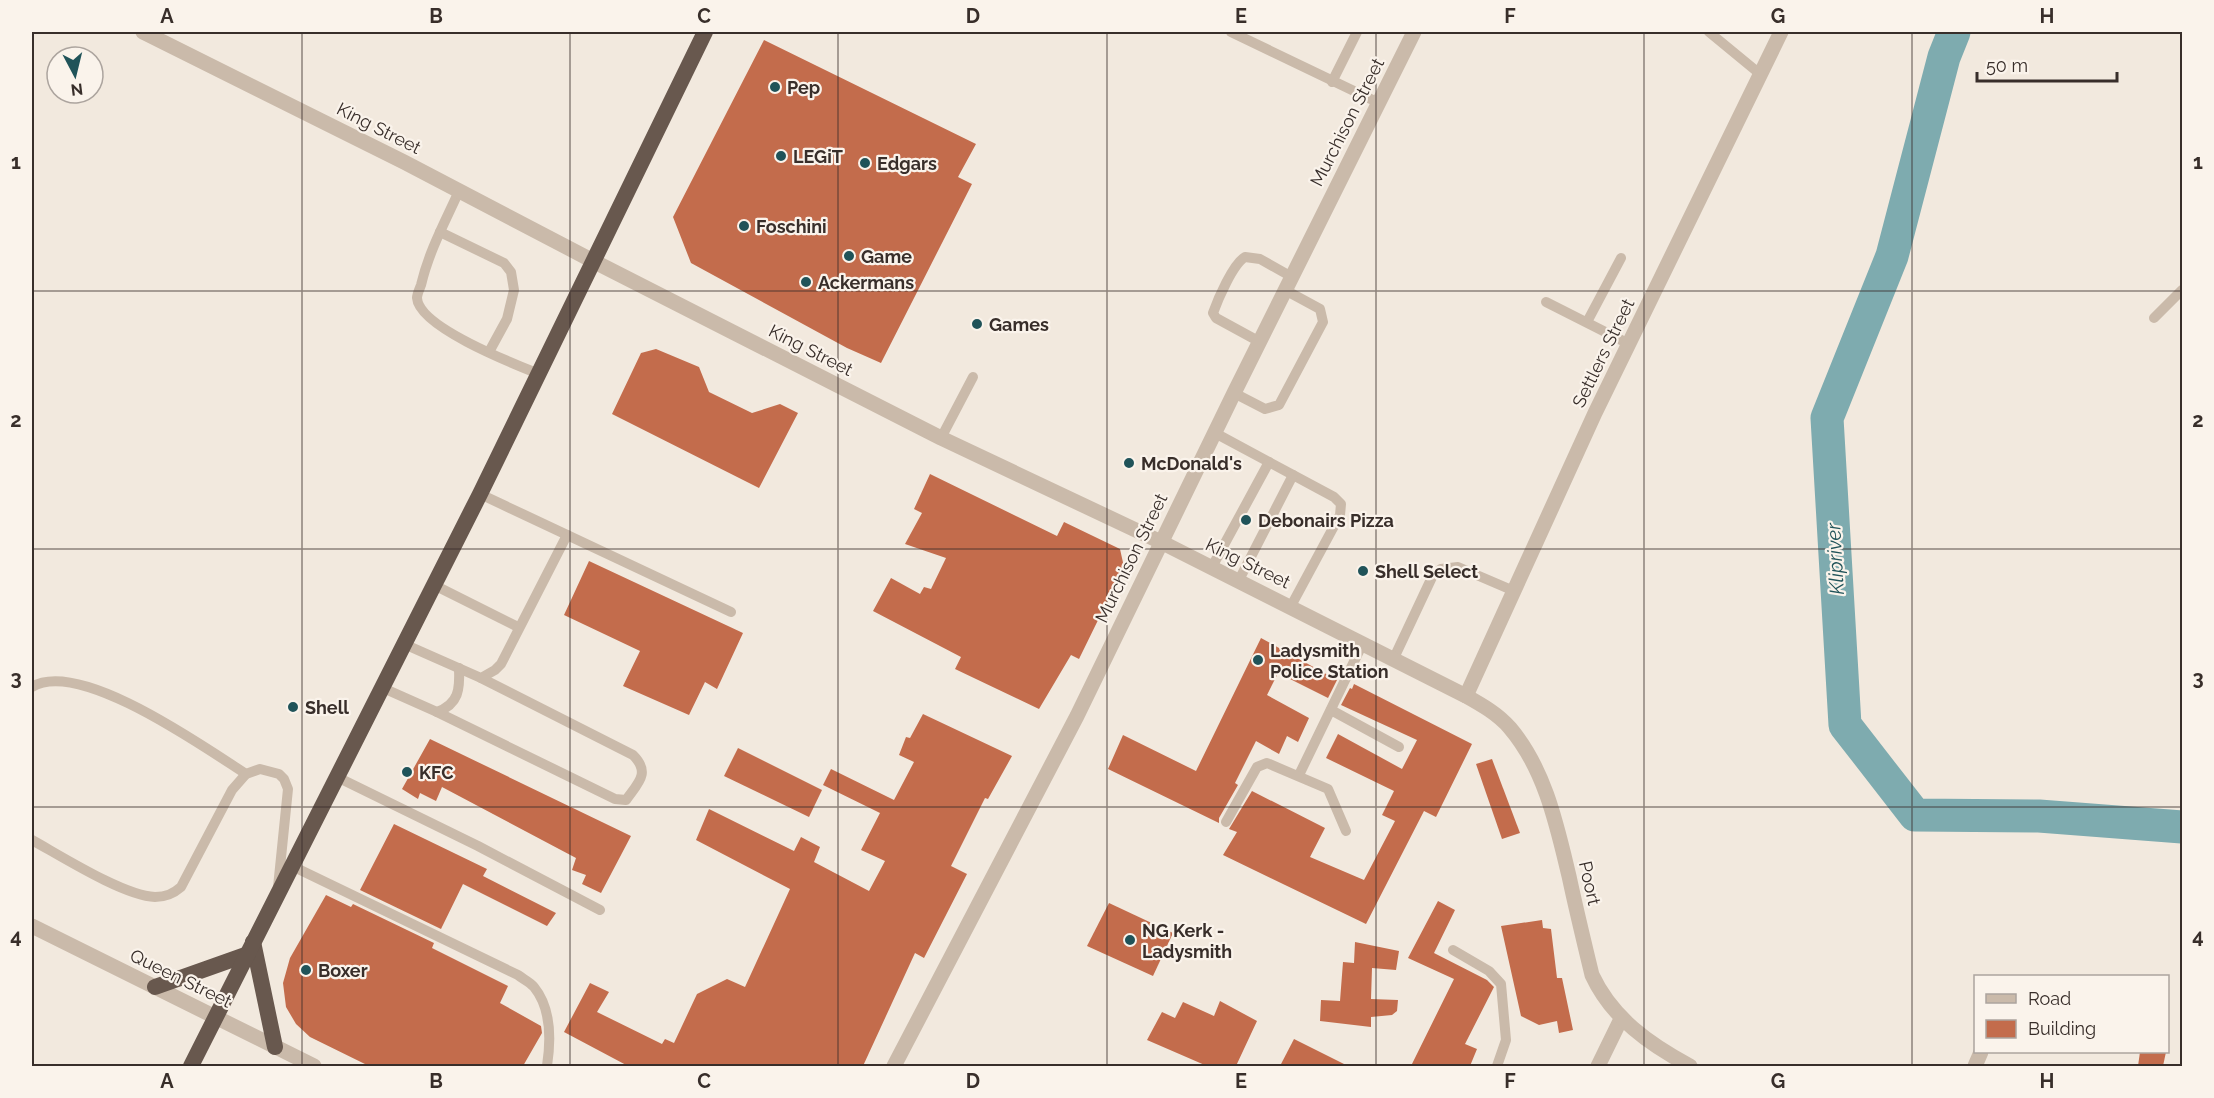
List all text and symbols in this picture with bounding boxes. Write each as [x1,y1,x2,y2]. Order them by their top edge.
text: A [160,4,174,28]
text: B [429,4,443,28]
text: C [697,4,711,28]
text: D [966,4,980,28]
text: E [1235,4,1247,28]
text: F [1504,4,1516,28]
text: G [1771,4,1785,28]
text: H [2040,4,2054,28]
north arrow [45,45,105,105]
scale bar [1977,45,2116,83]
street label: Murchison Street [1306,54,1388,190]
text: 50 m [1986,55,2028,76]
place label: Pep [787,77,820,98]
text: N [70,79,84,100]
marker: Pep [768,80,782,94]
street label: King Street [333,98,425,158]
place label: LEGiT [793,146,843,167]
marker: LEGiT [774,149,788,163]
text: 1 [11,150,21,174]
text: 1 [2193,150,2203,174]
place label: Edgars [877,153,937,174]
marker: Edgars [858,156,872,170]
place label: Foschini [756,216,827,237]
marker: Foschini [737,219,751,233]
place label: Game [861,246,912,267]
marker: Game [842,249,856,263]
place label: Ackermans [818,272,914,293]
marker: Ackermans [799,275,813,289]
street label: Settlers Street [1568,295,1638,411]
place label: Games [989,314,1049,335]
marker: Games [970,317,984,331]
street label: King Street [765,320,857,380]
text: 2 [10,408,22,432]
text: 2 [2192,408,2204,432]
place label: McDonald's [1141,453,1242,474]
marker: McDonald's [1122,456,1136,470]
street label: Murchison Street [1091,490,1171,626]
place label: Debonairs Pizza [1258,510,1394,531]
marker: Debonairs Pizza [1239,513,1253,527]
water label: Klipriver [1821,521,1849,596]
street label: King Street [1202,533,1294,593]
place label: Shell Select [1375,561,1478,582]
marker: Shell Select [1356,564,1370,578]
place label: Ladysmith Police Station [1270,640,1389,682]
marker: Ladysmith Police Station [1251,653,1265,667]
text: 3 [10,666,22,690]
text: 3 [2192,666,2204,690]
place label: Shell [305,697,349,718]
marker: Shell [286,700,300,714]
place label: KFC [419,762,454,783]
marker: KFC [400,765,414,779]
street label: Poort [1575,859,1605,907]
place label: NG Kerk - Ladysmith [1142,920,1232,962]
text: 4 [10,924,22,948]
text: 4 [2192,924,2204,948]
marker: NG Kerk - Ladysmith [1123,933,1137,947]
street label: Queen Street [127,944,235,1012]
place label: Boxer [318,960,368,981]
marker: Boxer [299,963,313,977]
legend [1974,975,2169,1053]
text: Road [2028,988,2071,1009]
text: Building [2028,1018,2096,1039]
text: A [160,1069,174,1093]
text: B [429,1069,443,1093]
text: C [697,1069,711,1093]
text: D [966,1069,980,1093]
text: E [1235,1069,1247,1093]
text: F [1504,1069,1516,1093]
text: G [1771,1069,1785,1093]
text: H [2040,1069,2054,1093]

